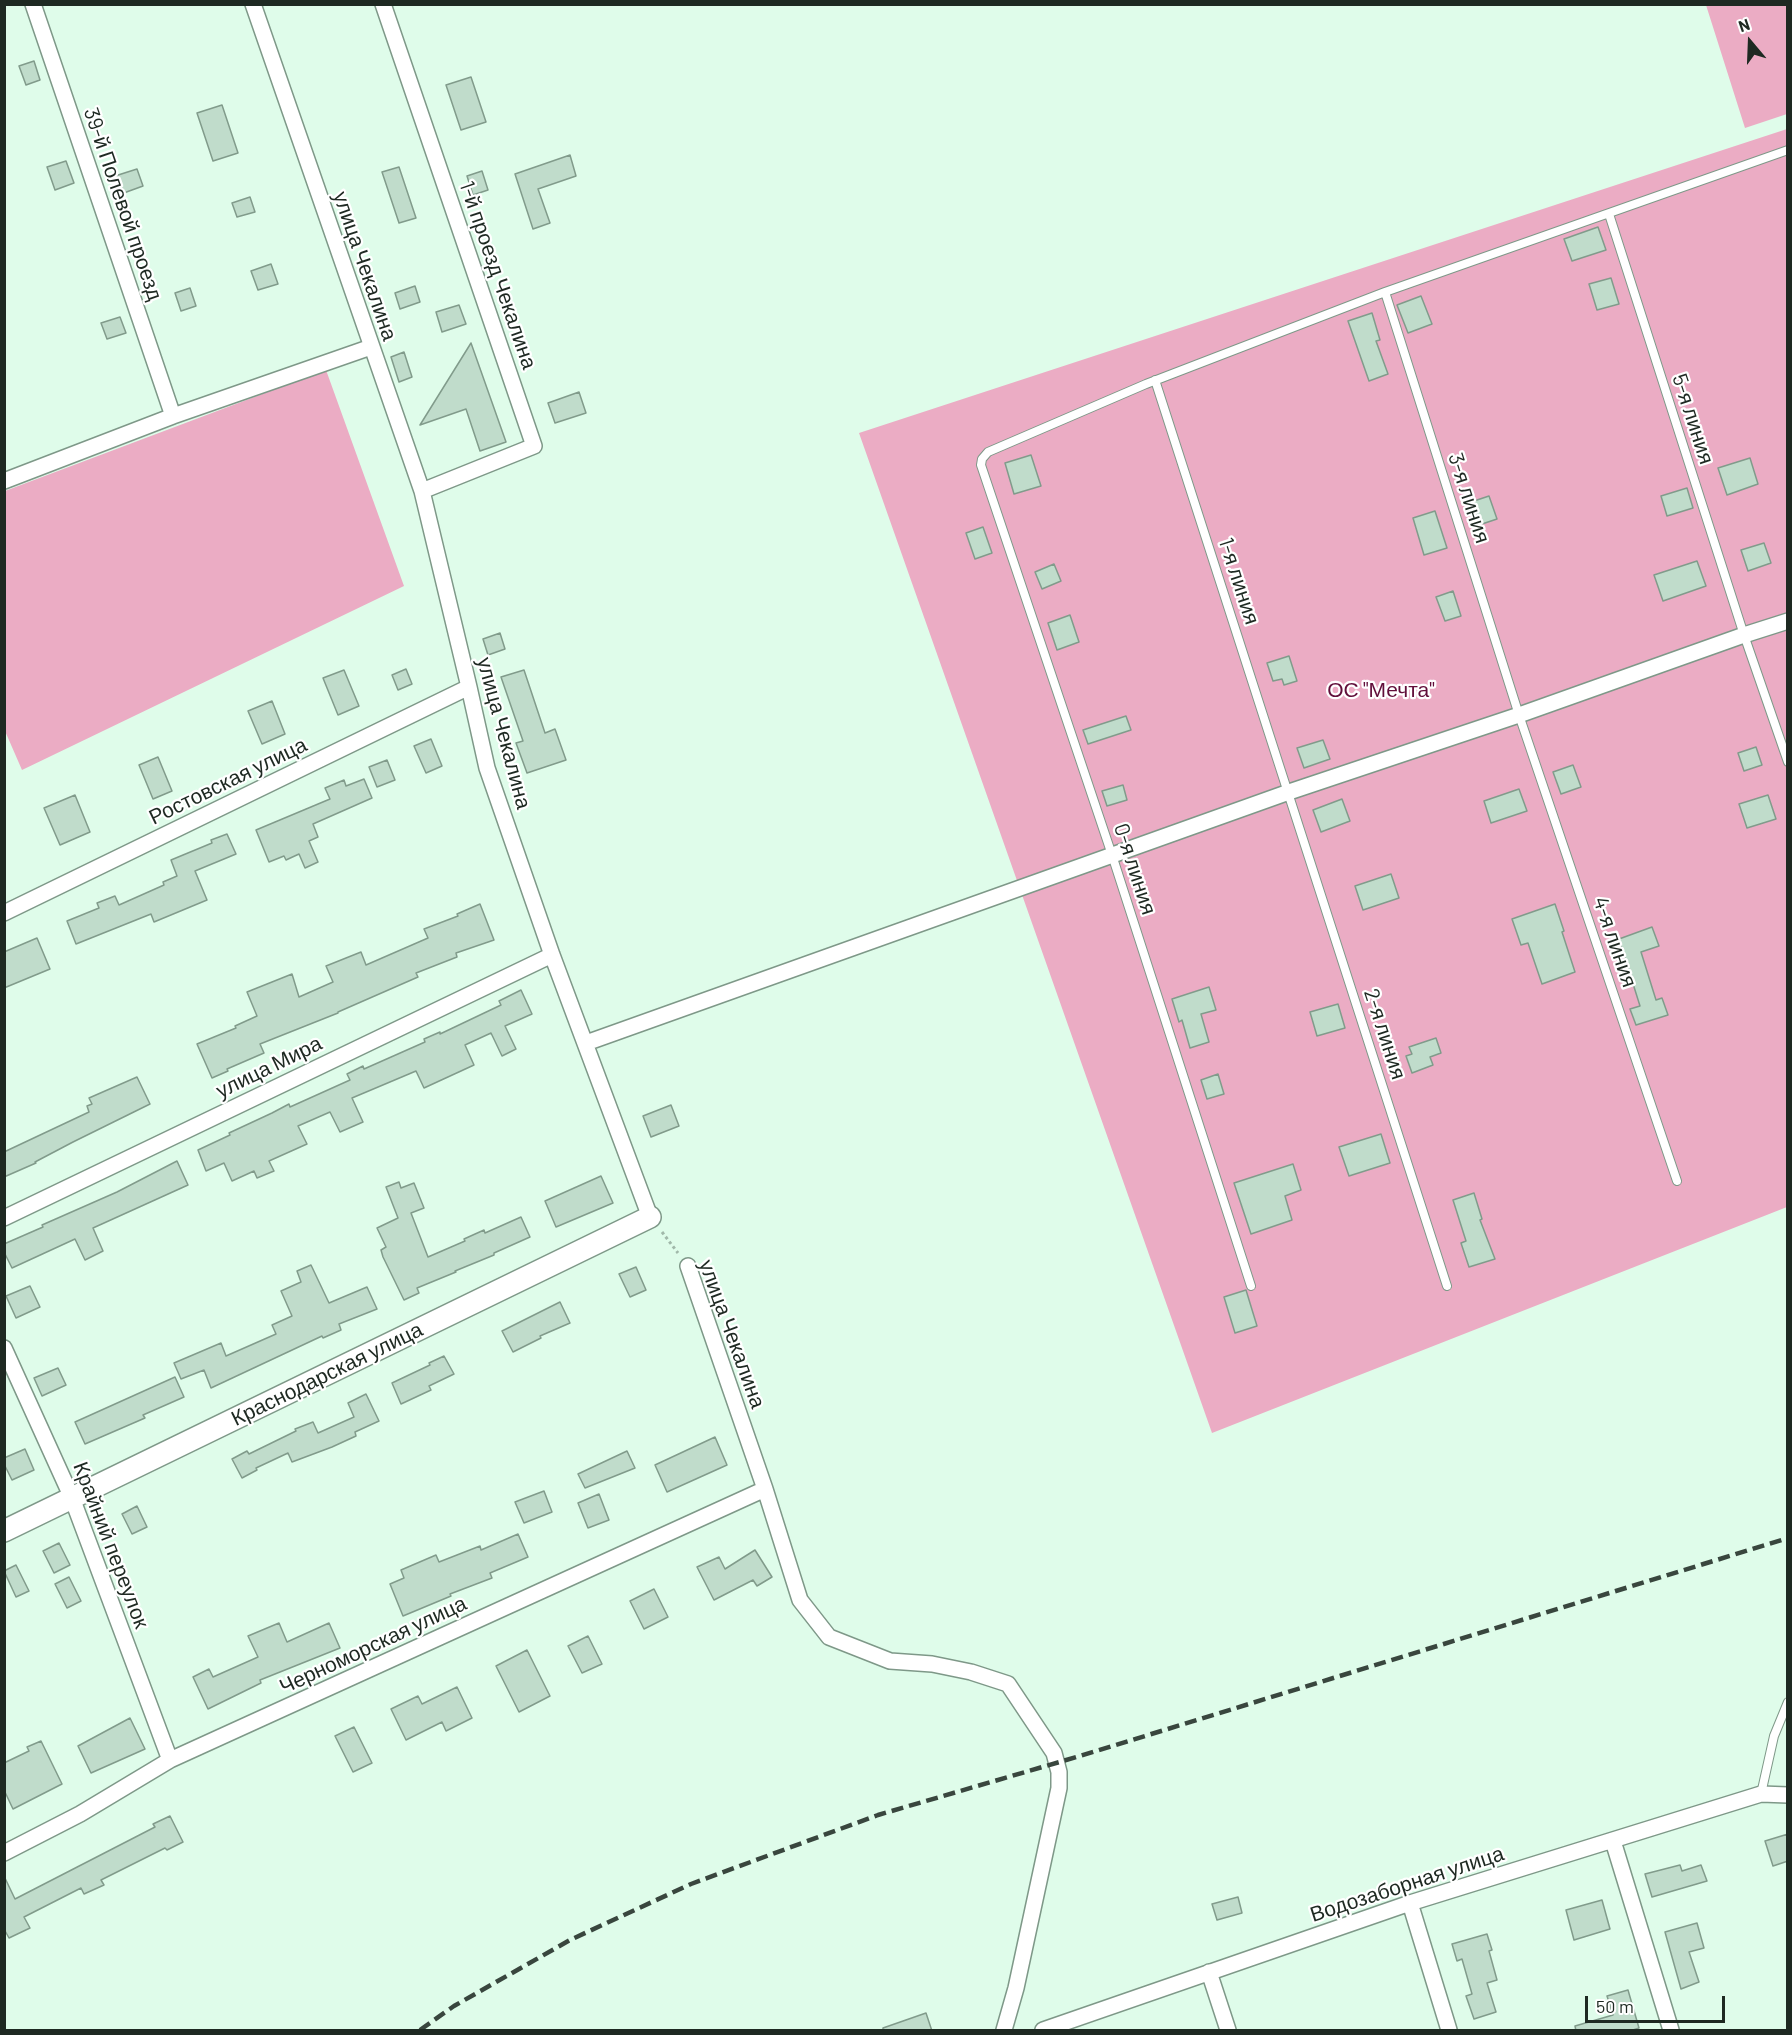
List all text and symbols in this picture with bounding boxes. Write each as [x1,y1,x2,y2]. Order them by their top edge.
north arrow [1720,12,1780,72]
text: N [1736,14,1752,35]
street label: 39-й Полевой проезд [78,104,168,304]
street label: 1-й проезд Чекалина [454,178,542,372]
street label: улица Чекалина [328,188,402,344]
street label: 5-я линия [1667,371,1719,467]
street label: 3-я линия [1443,450,1495,546]
street label: 1-я линия [1213,534,1265,628]
street label: улица Чекалина [472,654,536,812]
park label: ОС "Мечта" [1327,677,1435,703]
street label: Ростовская улица [145,732,311,830]
street label: 0-я линия [1108,820,1162,918]
street label: 4-я линия [1588,893,1642,991]
street label: 2-я линия [1359,986,1411,1082]
street label: улица Мира [212,1031,326,1103]
street label: улица Чекалина [693,1256,771,1412]
street label: Краснодарская улица [227,1317,427,1431]
street label: Крайний переулок [68,1458,154,1632]
street label: Черноморская улица [275,1591,471,1699]
street label: Водозаборная улица [1307,1841,1507,1927]
scale bar [1588,1984,1728,2022]
text: 50 m [1596,1995,1634,2017]

